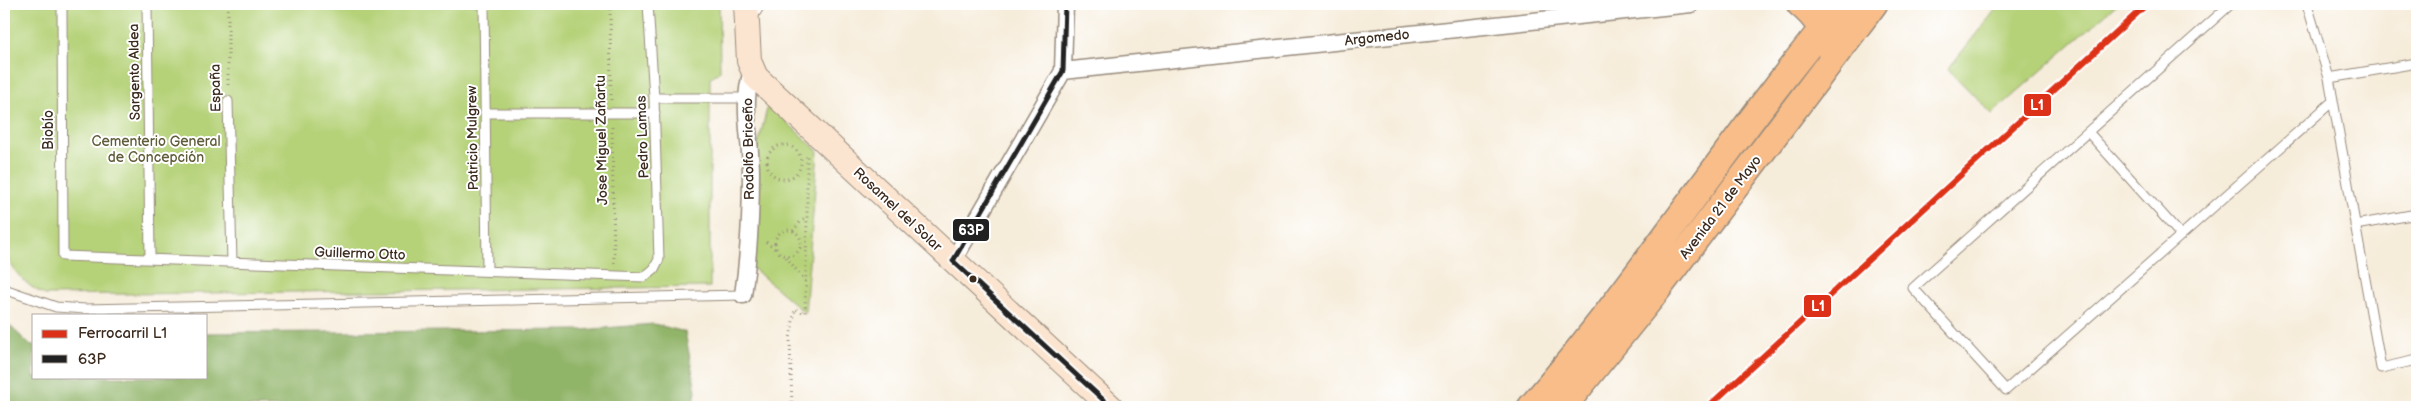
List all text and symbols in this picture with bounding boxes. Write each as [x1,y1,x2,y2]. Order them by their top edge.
street label: Sargento Aldea [125,23,144,121]
street label: Argomedo [1344,26,1410,49]
street label: España [207,64,224,112]
street label: Jose Miguel Zañartu [592,75,611,205]
street label: Patricio Mulgrew [463,85,482,190]
line badge: L1 [2023,93,2052,117]
street label: Pedro Lamas [633,95,652,179]
text: L1 [2030,97,2044,114]
street label: Rodolfo Briceño [739,98,758,200]
street label: Biobío [40,110,57,150]
park label: Cementerio General de Concepción [91,133,221,166]
street label: Avenida 21 de Mayo [1676,152,1765,262]
street label: Rosamel del Solar [850,164,946,255]
line badge: 63P [952,218,990,242]
text: 63P [958,222,984,239]
street label: Guillermo Otto [314,243,406,264]
unlabelled marker [968,274,978,284]
line badge: L1 [1803,294,1832,318]
text: L1 [1811,298,1825,315]
legend [32,314,208,378]
text: Ferrocarril L1 [78,324,167,343]
text: 63P [78,350,106,369]

